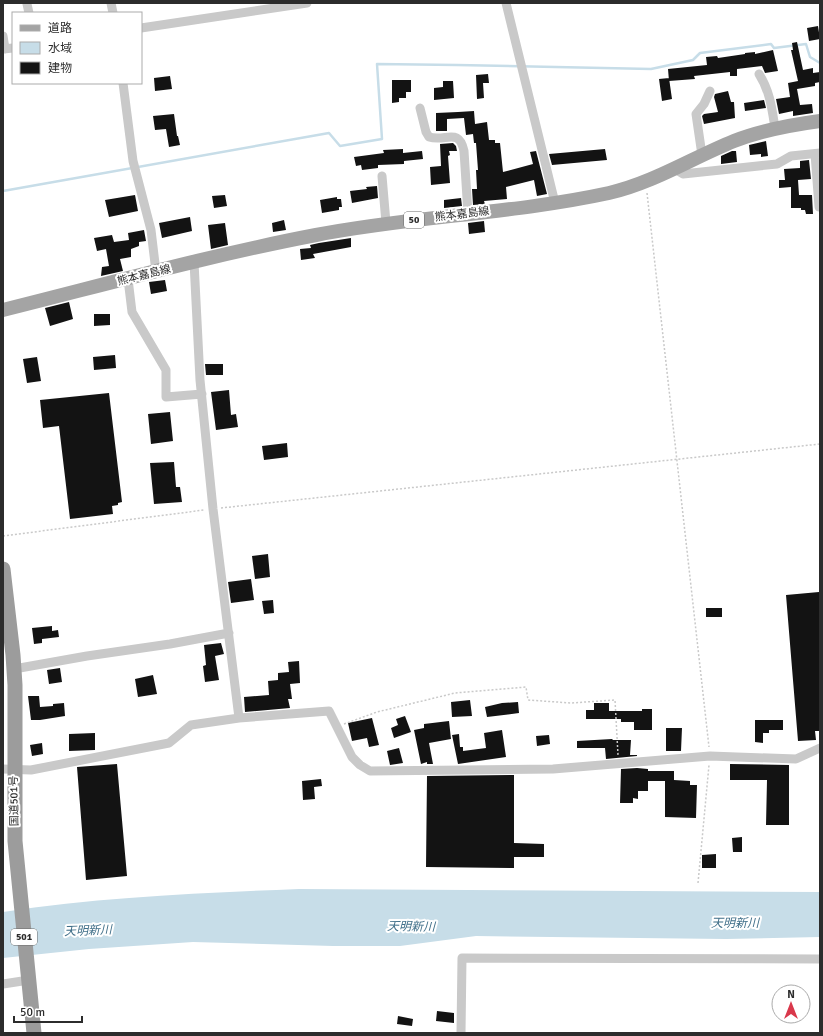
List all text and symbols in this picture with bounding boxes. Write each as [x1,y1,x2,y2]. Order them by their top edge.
legend [12,12,142,84]
text: 道路 [48,21,72,36]
text: 水域 [48,41,72,56]
text: 建物 [48,61,72,76]
street label: 熊本嘉島線 [434,204,490,224]
road number: 50 [404,212,424,228]
street label: 熊本嘉島線 [116,262,172,288]
street label: 国道501号 [7,775,21,827]
water label: 天明新川 [711,916,761,931]
water label: 天明新川 [387,919,437,935]
water label: 天明新川 [64,923,114,939]
road number: 501 [11,929,37,945]
north arrow [771,984,811,1024]
text: N [787,988,795,1001]
scale bar [14,998,82,1024]
text: 50 m [20,1005,45,1020]

